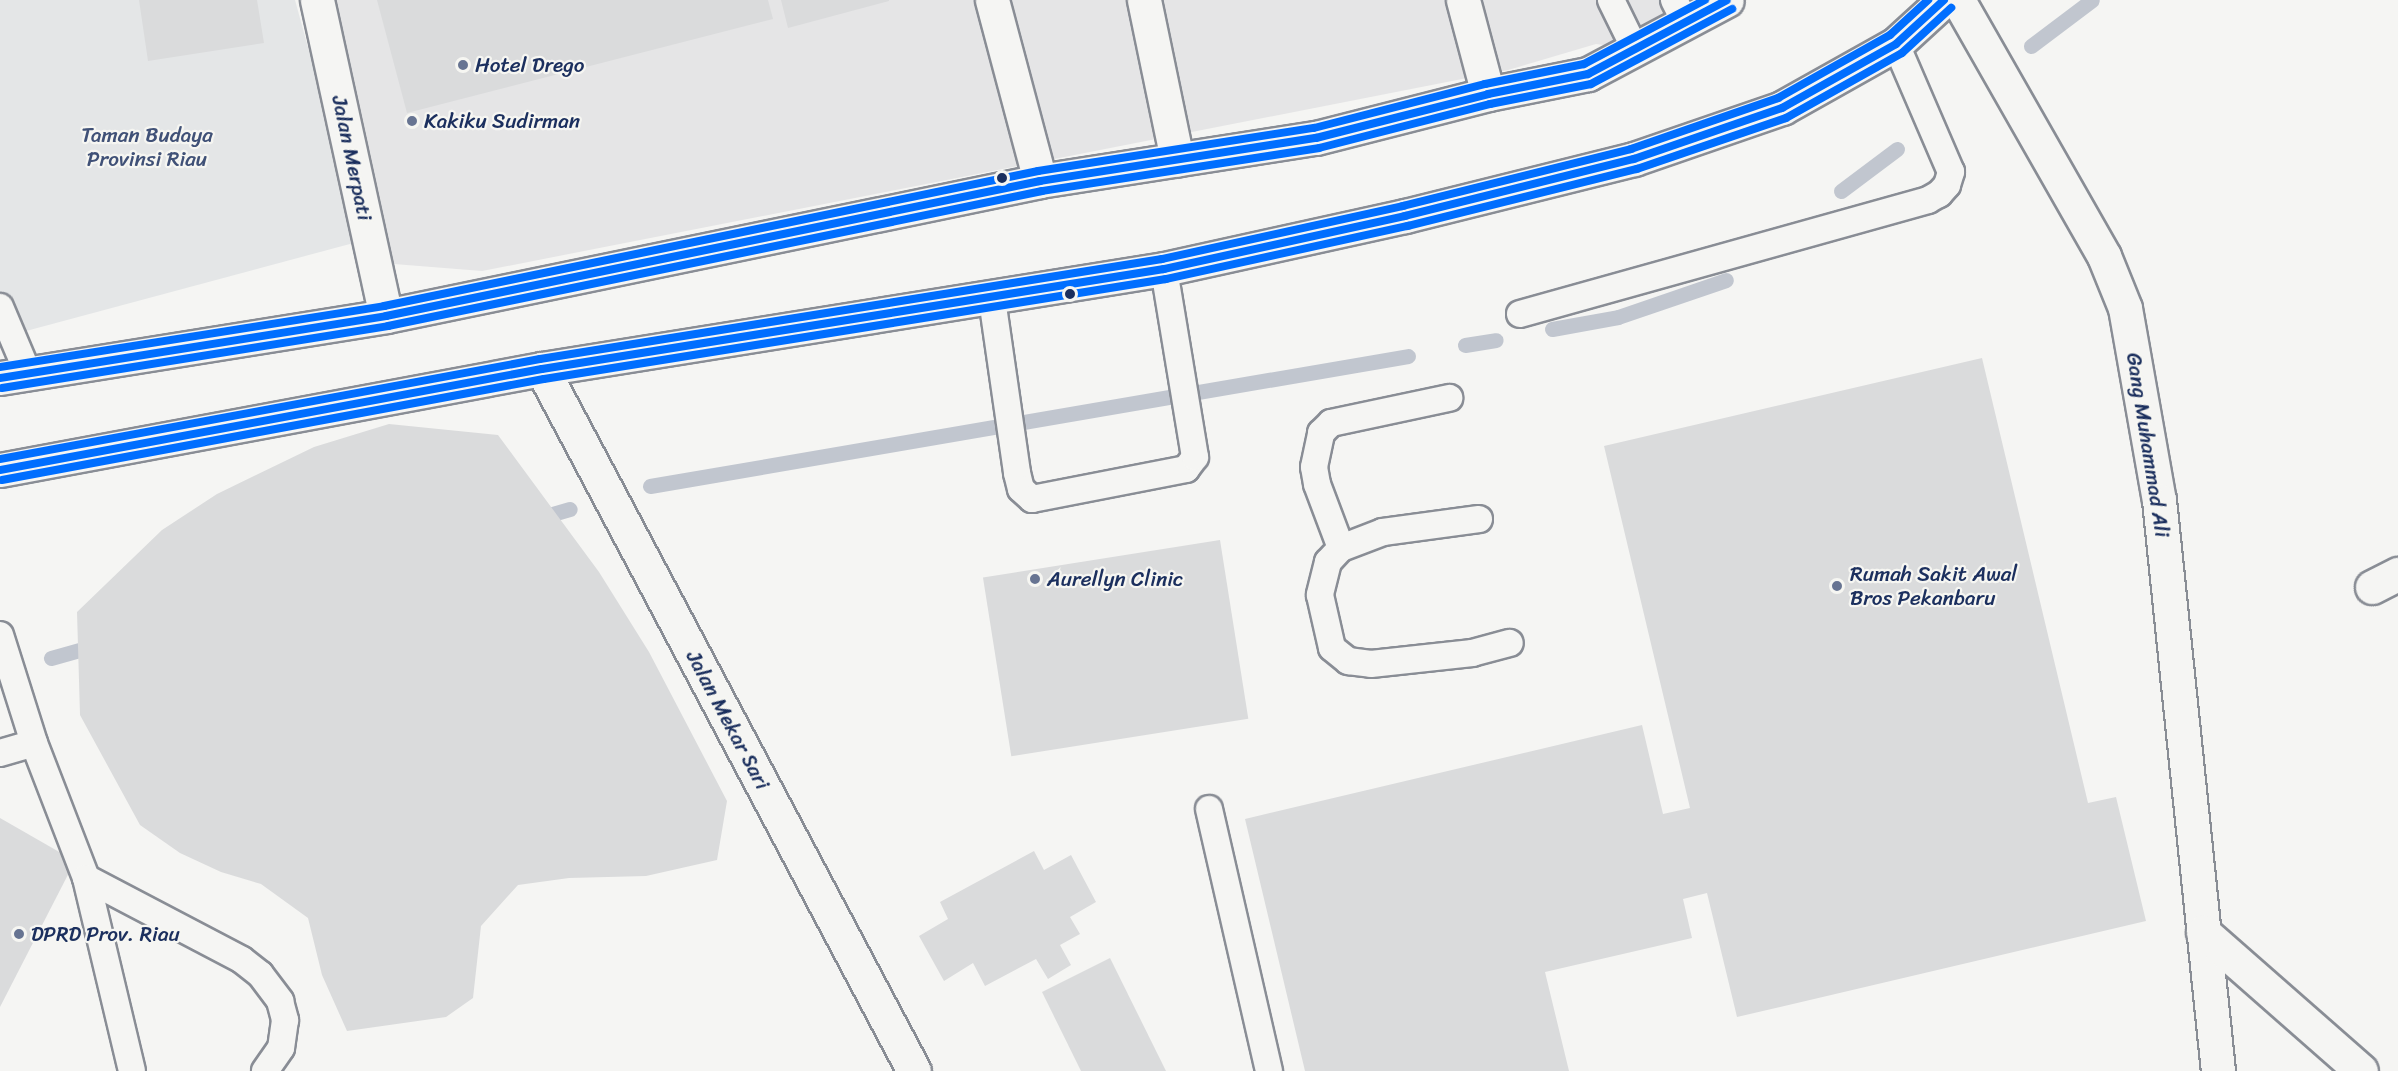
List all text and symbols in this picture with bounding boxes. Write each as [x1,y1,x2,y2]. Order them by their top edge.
place label: Hotel Drego [475,52,585,78]
marker: Hotel Drego [456,58,470,72]
street label: Jalan Merpati [327,94,377,222]
place label: Kakiku Sudirman [424,108,580,134]
marker: Kakiku Sudirman [405,114,419,128]
park label: Taman Budaya Provinsi Riau [81,122,213,172]
unlabelled marker [996,172,1008,184]
unlabelled marker [1064,288,1076,300]
street label: Gang Muhammad Ali [2121,351,2175,539]
place label: Rumah Sakit Awal Bros Pekanbaru [1850,561,2017,611]
place label: Aurellyn Clinic [1047,566,1184,592]
marker: Aurellyn Clinic [1028,572,1042,586]
marker: Rumah Sakit Awal Bros Pekanbaru [1828,577,1846,595]
street label: Jalan Mekar Sari [680,645,776,795]
place label: DPRD Prov. Riau [31,921,180,947]
marker: DPRD Prov. Riau [12,927,26,941]

